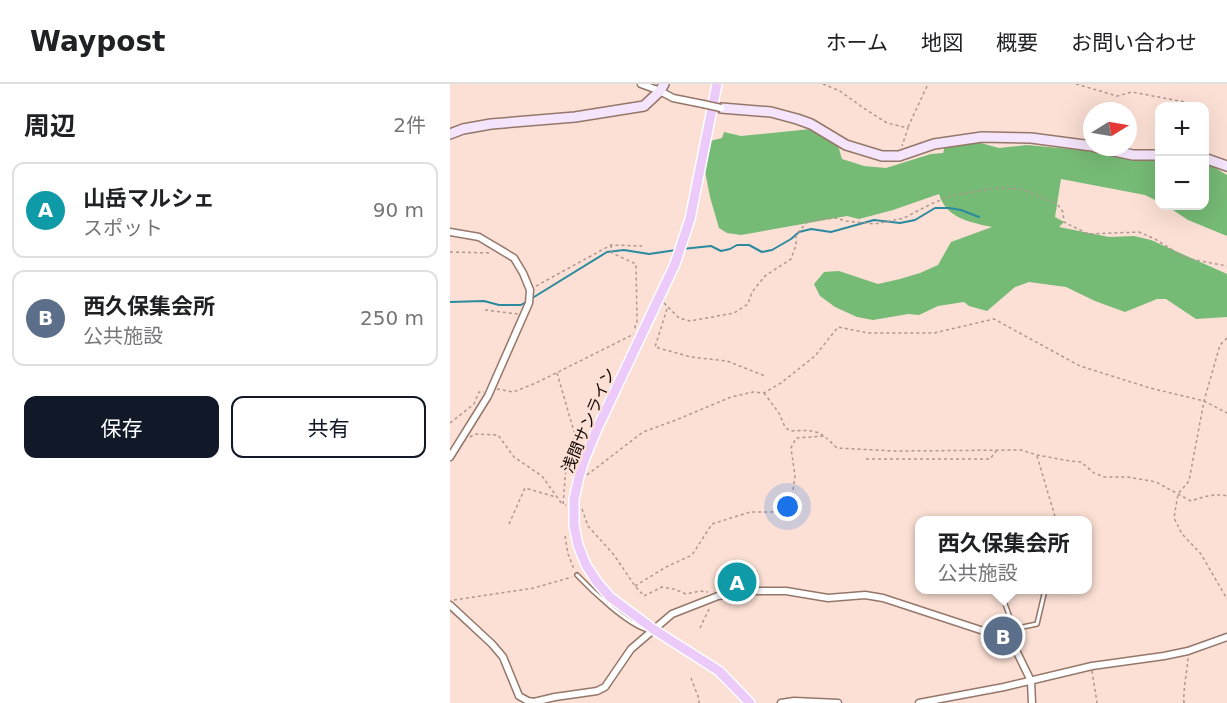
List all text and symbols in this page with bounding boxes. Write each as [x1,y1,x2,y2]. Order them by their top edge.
text: Waypost [30,25,166,58]
text: ホーム [826,31,888,55]
text: 地図 [921,31,963,55]
text: 概要 [996,31,1038,55]
text: お問い合わせ [1071,31,1197,55]
north arrow [1083,102,1137,156]
map controls [1155,102,1209,210]
button: + [1155,102,1209,156]
text: 周辺 [24,111,76,141]
text: 2件 [393,113,426,137]
button: − [1155,156,1209,210]
text: 山岳マルシェ [83,186,215,211]
text: A [38,198,53,222]
text: 90 m [373,198,424,222]
text: スポット [83,216,163,240]
text: 西久保集会所 [83,294,215,319]
text: B [38,306,53,330]
text: 250 m [360,306,424,330]
text: 公共施設 [83,324,163,348]
street label: 浅間サンライン [558,365,619,475]
button: 保存 [24,396,219,458]
button: 共有 [231,396,426,458]
your location [773,492,802,521]
popup [915,516,1092,594]
text: 西久保集会所 [937,531,1070,556]
pin: A [718,560,756,604]
text: 公共施設 [937,561,1017,585]
pin: B [984,614,1022,658]

